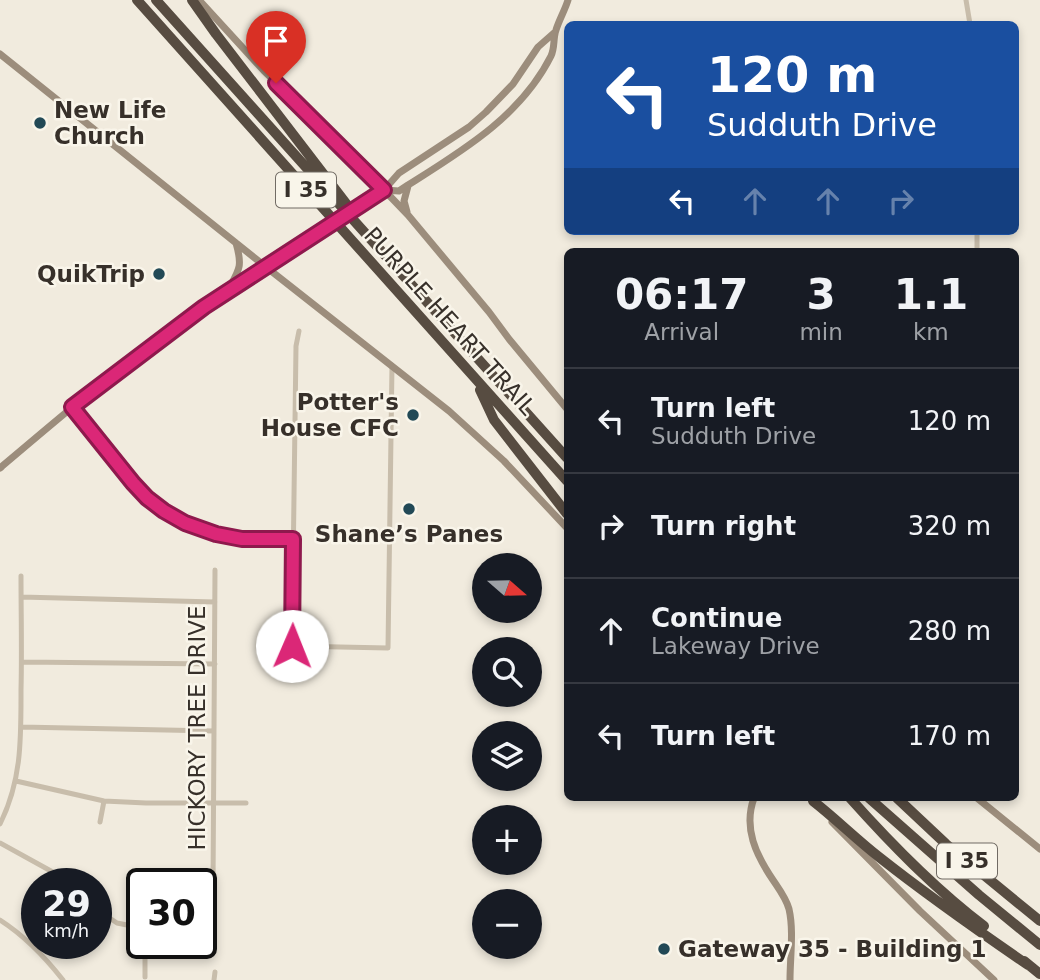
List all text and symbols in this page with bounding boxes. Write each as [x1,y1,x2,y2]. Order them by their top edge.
pin [246,11,306,83]
icon: arrive [257,22,295,60]
text: 120 m [707,47,877,104]
icon: left [592,49,683,140]
place label: New Life Church [54,97,166,149]
text: Sudduth Drive [707,106,937,144]
marker: New Life Church [32,115,48,131]
road number: I 35 [276,172,336,208]
icon: left [663,182,701,220]
icon: ahead [736,182,774,220]
icon: ahead [809,182,847,220]
icon: right [882,182,920,220]
street label: PURPLE HEART TRAIL [359,222,541,420]
place label: QuikTrip [37,261,145,287]
marker: QuikTrip [151,266,167,282]
text: 06:17 [615,270,749,319]
text: 3 [807,270,836,319]
text: 1.1 [894,270,968,319]
text: Arrival [644,319,719,345]
text: min [799,319,843,345]
text: km [913,319,949,345]
place label: Potter's House CFC [261,389,399,441]
text: Turn left [651,393,775,423]
icon: left [592,402,630,440]
text: 120 m [908,406,991,436]
marker: Potter's House CFC [405,407,421,423]
text: Sudduth Drive [651,423,816,449]
marker: Shane’s Panes [401,501,417,517]
icon: right [592,507,630,545]
text: Turn right [651,511,796,541]
text: 320 m [908,511,991,541]
place label: Shane’s Panes [315,521,503,547]
north arrow [472,553,542,623]
map controls [472,553,542,959]
text: Continue [651,603,782,633]
street label: HICKORY TREE DRIVE [184,605,210,851]
position arrow [255,609,329,683]
icon: ahead [592,612,630,650]
text: 280 m [908,616,991,646]
text: Lakeway Drive [651,633,820,659]
button: search [472,637,542,707]
icon: left [592,717,630,755]
button: layers [472,721,542,791]
text: Turn left [651,721,775,751]
text: 170 m [908,721,991,751]
button: + [472,805,542,875]
road number: I 35 [937,844,997,878]
speed limit sign: 30 [126,868,217,959]
text: 29 [42,884,91,924]
button: − [472,889,542,959]
text: km/h [44,920,89,941]
place label: Gateway 35 - Building 1 [678,936,987,962]
marker: Gateway 35 - Building 1 [656,941,672,957]

